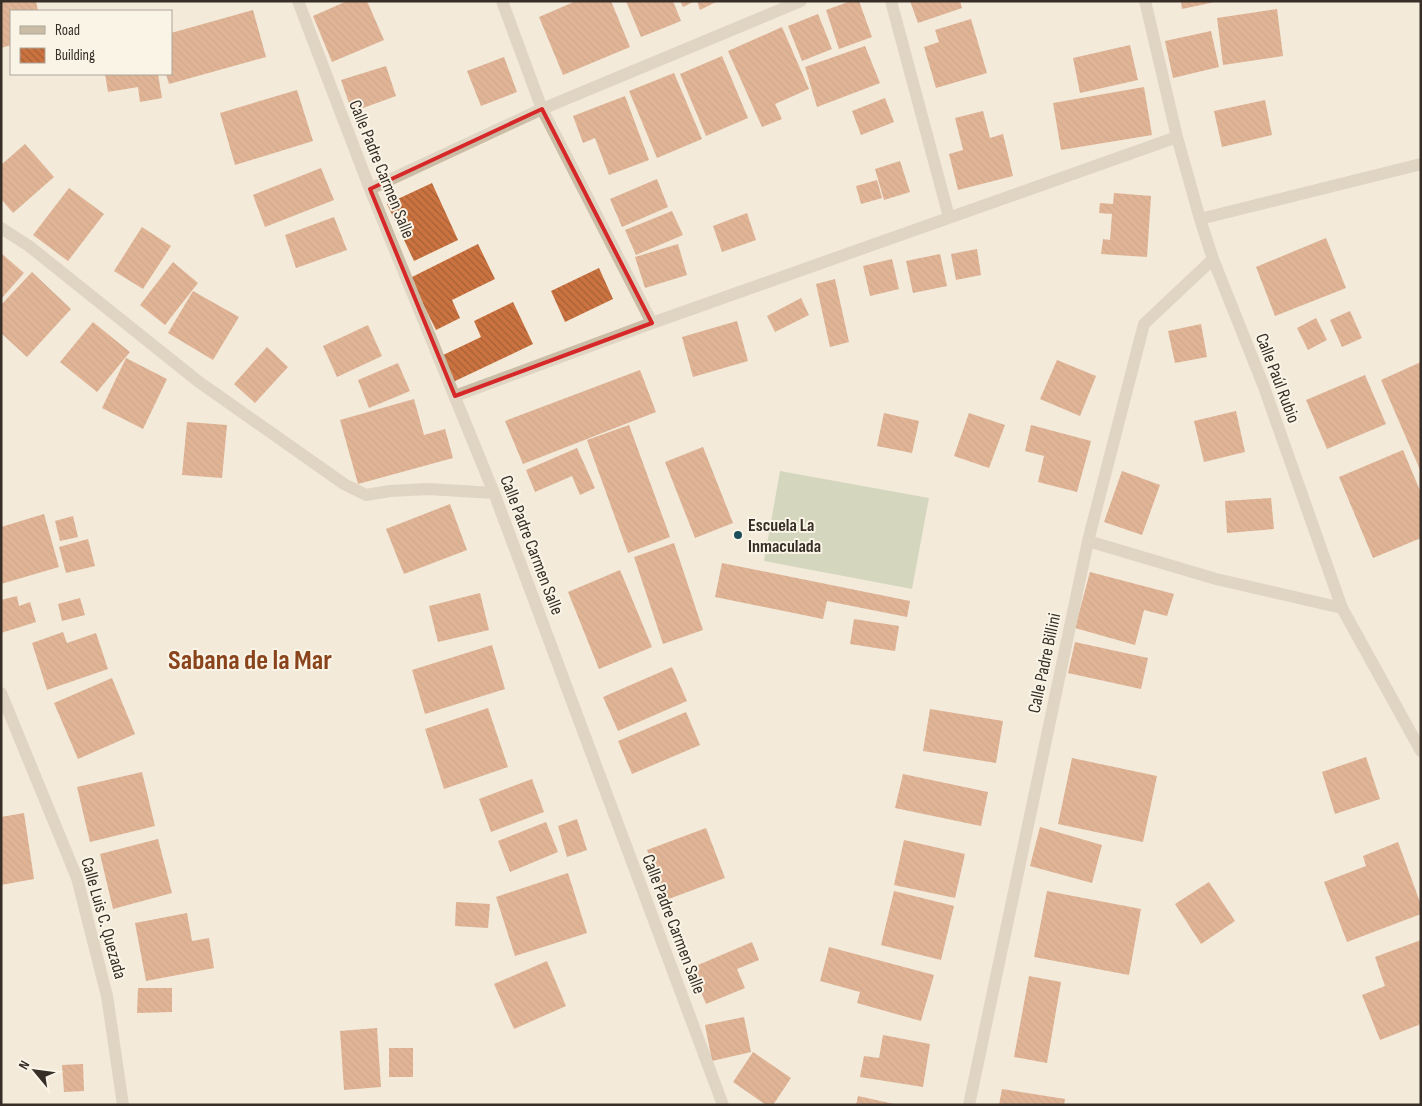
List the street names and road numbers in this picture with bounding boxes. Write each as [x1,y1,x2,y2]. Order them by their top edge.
street label: Calle Padre Carmen Salle [344,97,419,241]
street label: Calle Paúl Rubio [1251,330,1304,426]
street label: Calle Padre Carmen Salle [495,473,568,618]
street label: Calle Padre Billini [1024,611,1065,715]
street label: Calle Padre Carmen Salle [637,852,710,997]
street label: Calle Luis C. Quezada [76,855,131,981]

